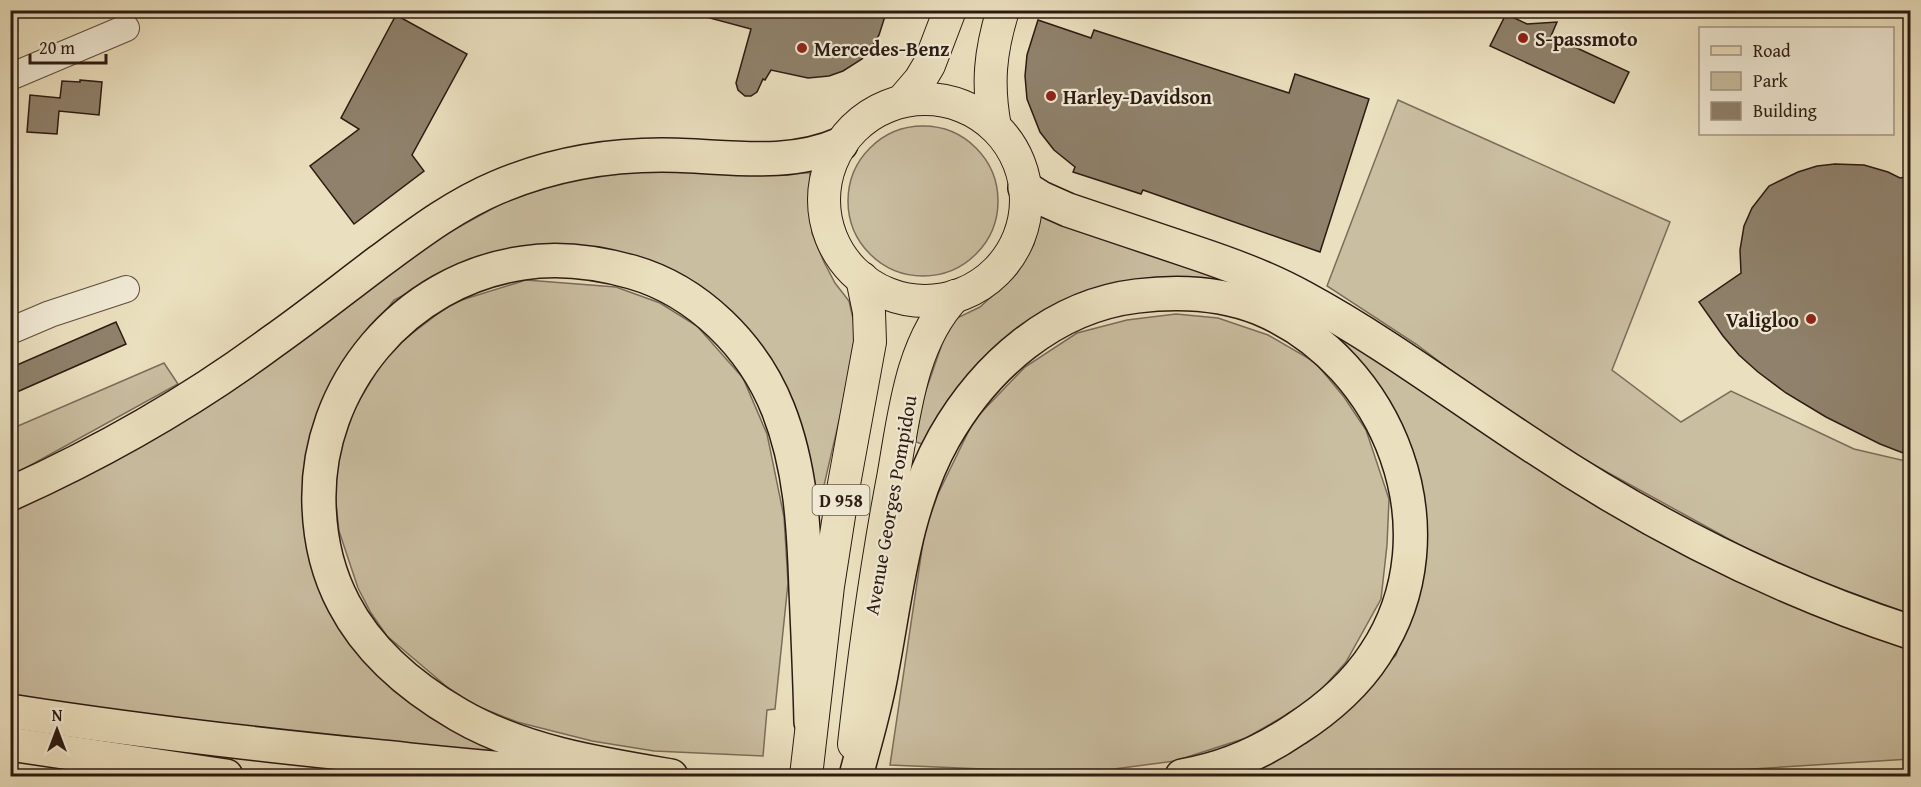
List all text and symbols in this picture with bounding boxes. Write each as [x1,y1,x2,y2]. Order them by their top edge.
place label: S-passmoto [1535,24,1638,53]
scale bar [30,27,106,65]
legend [1699,27,1894,135]
marker: S-passmoto [1516,31,1530,45]
text: 20 m [39,34,75,61]
place label: Mercedes-Benz [814,34,950,63]
text: Road [1753,37,1791,64]
marker: Mercedes-Benz [795,41,809,55]
text: Park [1753,67,1789,94]
place label: Harley-Davidson [1063,82,1212,111]
marker: Harley-Davidson [1044,89,1058,103]
text: Building [1753,97,1817,124]
place label: Valigloo [1726,305,1799,334]
marker: Valigloo [1804,312,1818,326]
street label: Avenue Georges Pompidou [856,393,924,617]
road number: D 958 [812,485,870,515]
north arrow [27,700,87,760]
text: N [52,703,63,727]

